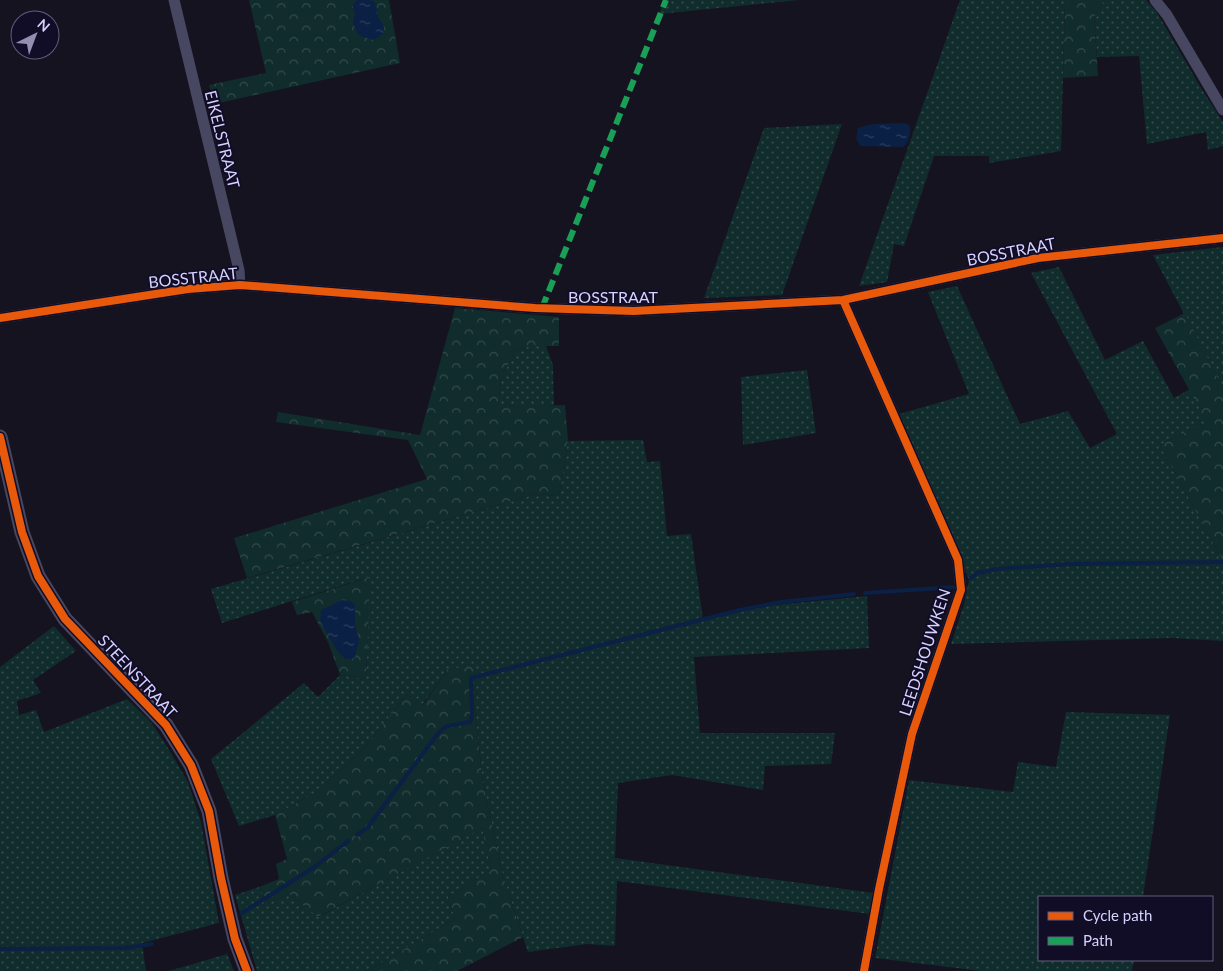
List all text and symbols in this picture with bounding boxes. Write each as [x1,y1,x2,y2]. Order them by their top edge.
north arrow [10,10,60,60]
text: N [34,15,54,35]
street label: EIKELSTRAAT [202,88,244,190]
street label: BOSSTRAAT [965,233,1058,269]
street label: BOSSTRAAT [147,263,239,291]
street label: BOSSTRAAT [568,287,659,306]
street label: LEEDSHOUWKEN [894,586,954,718]
street label: STEENSTRAAT [95,630,182,722]
legend [1038,896,1213,961]
text: Cycle path [1083,906,1152,924]
text: Path [1083,931,1113,949]

